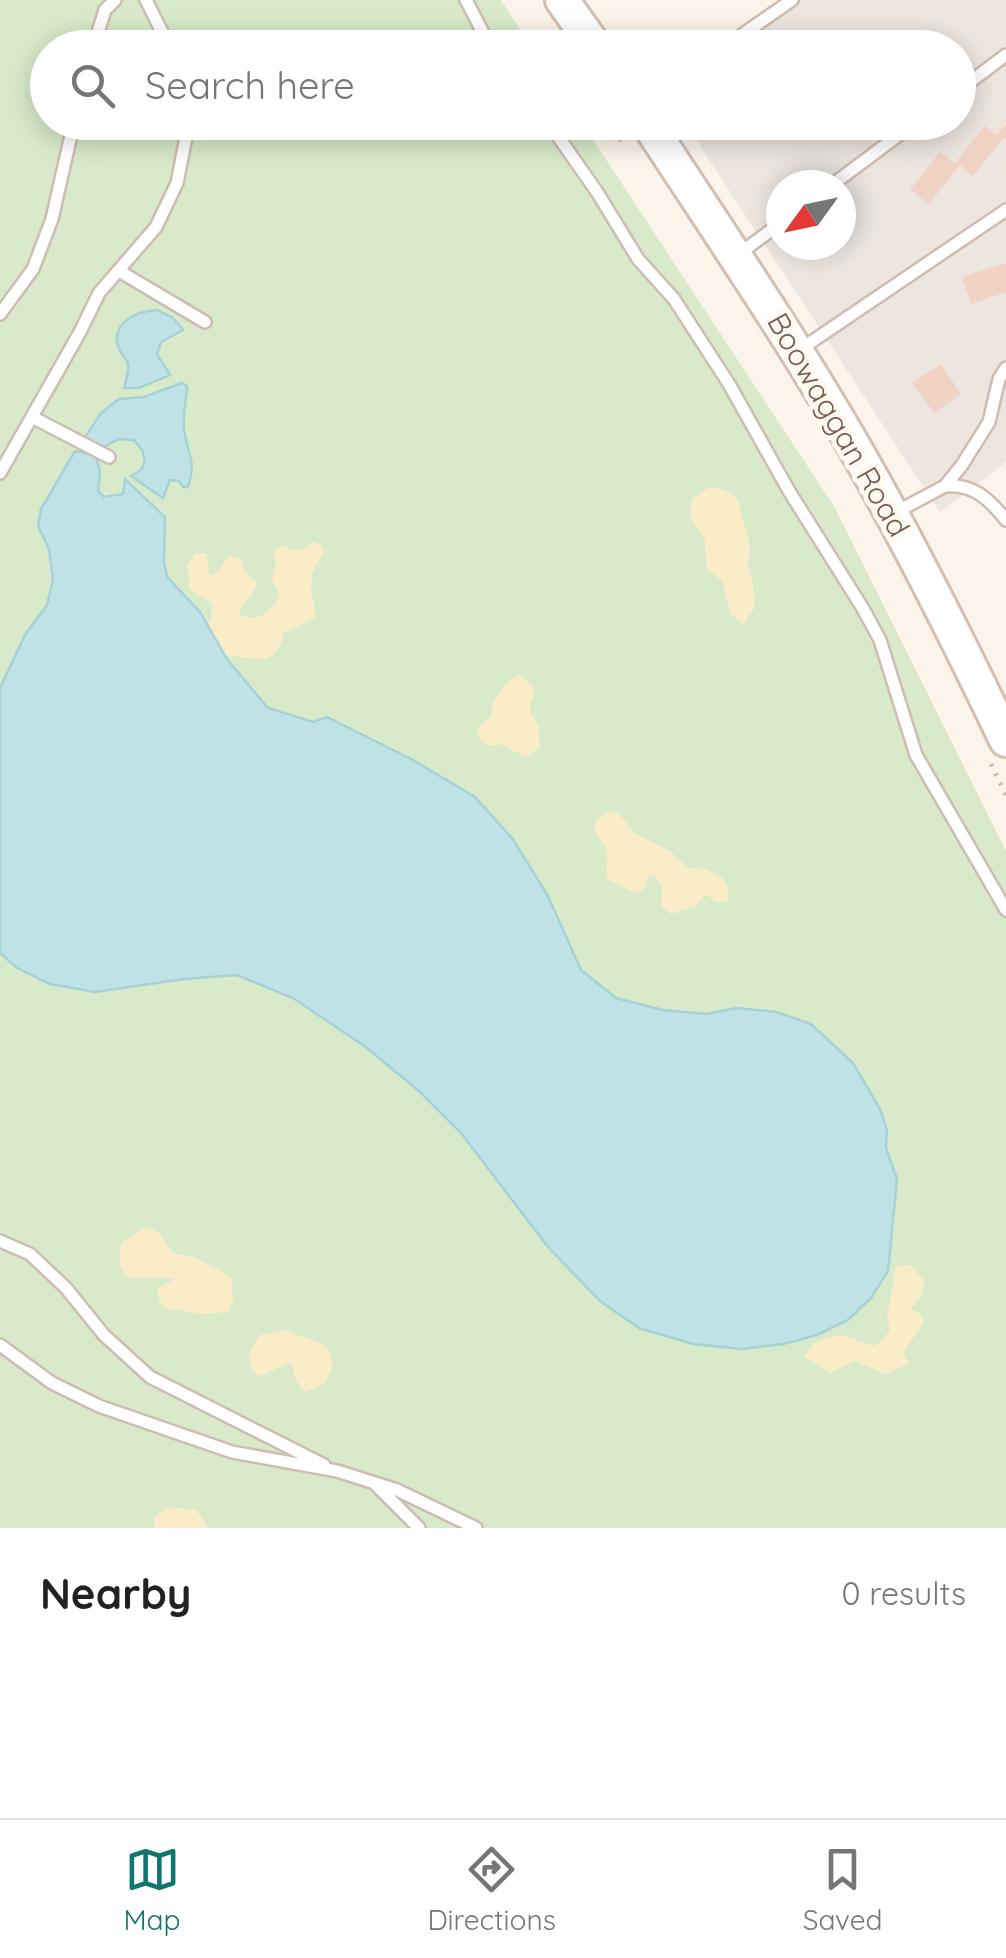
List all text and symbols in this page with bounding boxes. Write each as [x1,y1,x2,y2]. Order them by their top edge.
search box [30,30,976,140]
icon: search [65,58,120,113]
text: Search here [145,61,355,109]
north arrow [766,170,856,260]
street label: Boowaggan Road [759,306,918,543]
text: Nearby [40,1567,191,1620]
text: 0 results [842,1573,966,1613]
tab: Map [123,1842,181,1937]
tab: Directions [427,1842,556,1937]
tab: Saved [803,1842,883,1937]

